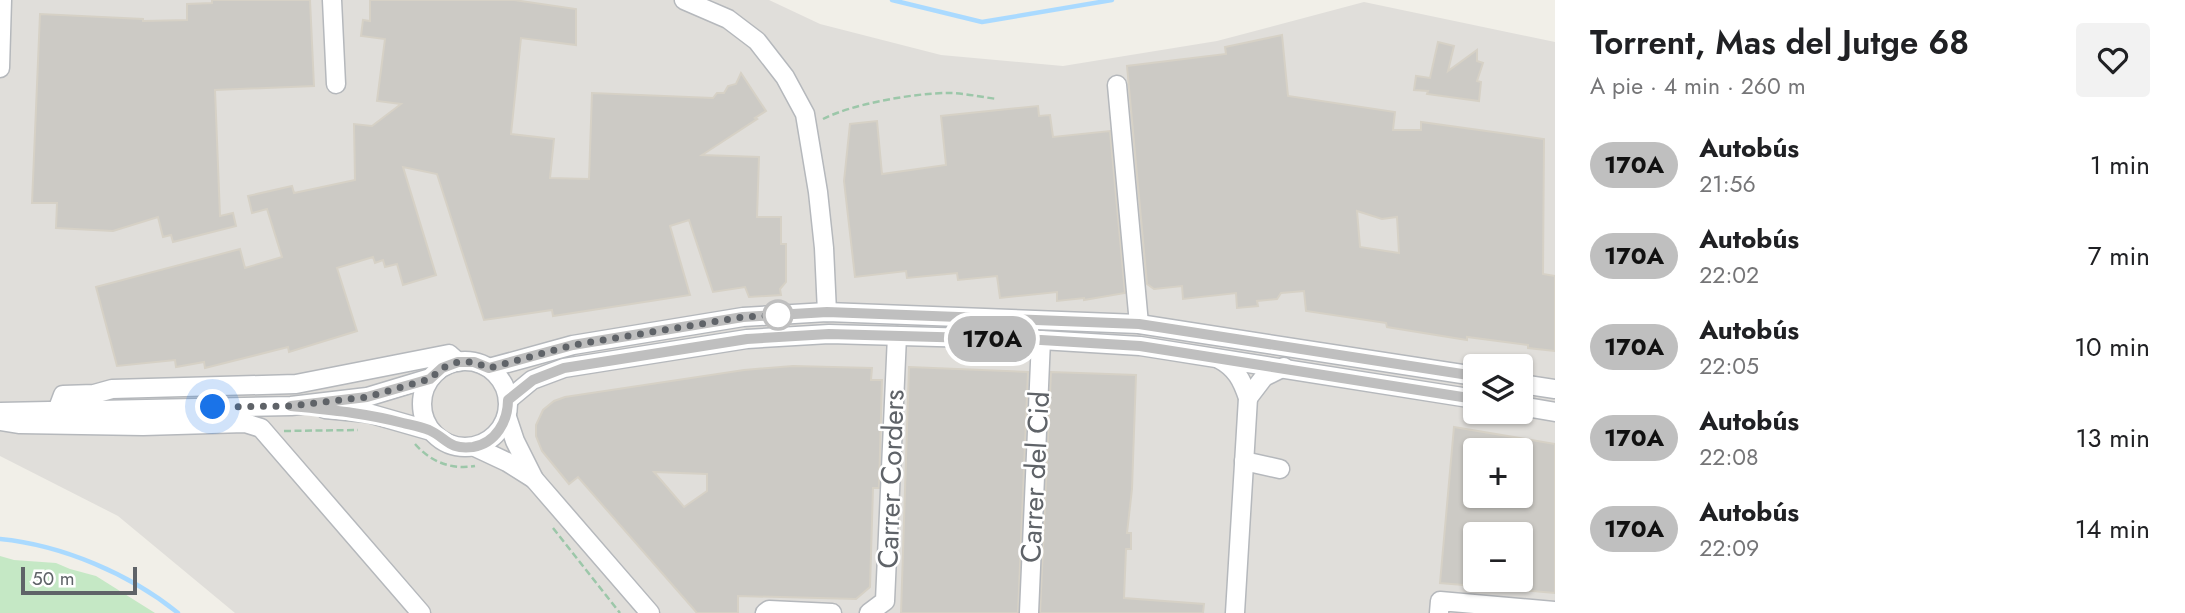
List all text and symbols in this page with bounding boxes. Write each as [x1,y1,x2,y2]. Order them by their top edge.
text: Torrent, Mas del Jutge 68 [1590,19,1969,66]
button: heart [2076,23,2150,97]
text: A pie · 4 min · 260 m [1590,69,1806,103]
text: Autobús [1699,129,1799,167]
text: 1 min [2090,146,2150,184]
text: 170A [1604,147,1664,182]
text: 21:56 [1699,167,1756,201]
text: Autobús [1699,220,1799,258]
text: 7 min [2088,237,2150,275]
text: 170A [1604,238,1664,273]
text: 22:02 [1699,258,1759,292]
unlabelled marker [763,300,793,330]
text: Autobús [1699,311,1799,349]
line badge: 170A [943,316,1041,362]
text: 170A [962,321,1022,356]
text: 10 min [2074,328,2150,366]
text: 170A [1604,329,1664,364]
text: 22:05 [1699,349,1759,383]
map controls [1463,354,1533,592]
button: layers [1463,354,1533,424]
your location [195,389,230,424]
street label: Carrer Corders [867,389,915,569]
street label: Carrer del Cid [1010,390,1060,564]
text: Autobús [1699,402,1799,440]
text: 13 min [2076,419,2150,457]
text: 170A [1604,420,1664,455]
button: + [1463,438,1533,508]
text: 22:08 [1699,440,1759,474]
text: Autobús [1699,493,1799,531]
text: 14 min [2075,510,2150,548]
text: 170A [1604,511,1664,546]
button: − [1463,522,1533,592]
text: 22:09 [1699,531,1759,565]
scale bar [21,564,136,596]
text: 50 m [32,565,75,592]

